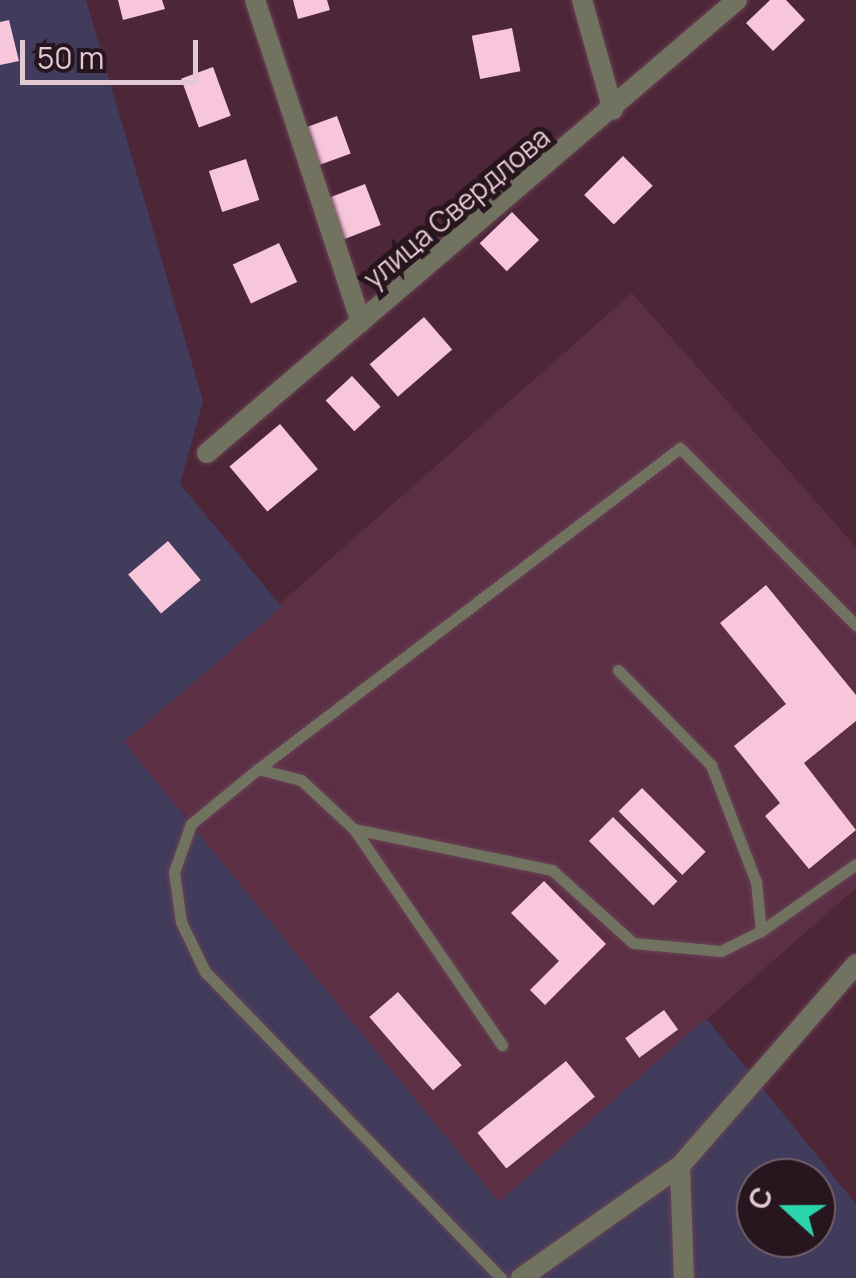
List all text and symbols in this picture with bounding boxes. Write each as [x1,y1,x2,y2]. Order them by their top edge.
scale bar [25,20,202,82]
text: 50 m [37,37,104,78]
street label: улица Свердлова [356,119,556,295]
north arrow [736,1158,836,1258]
text: С [738,1182,781,1214]

